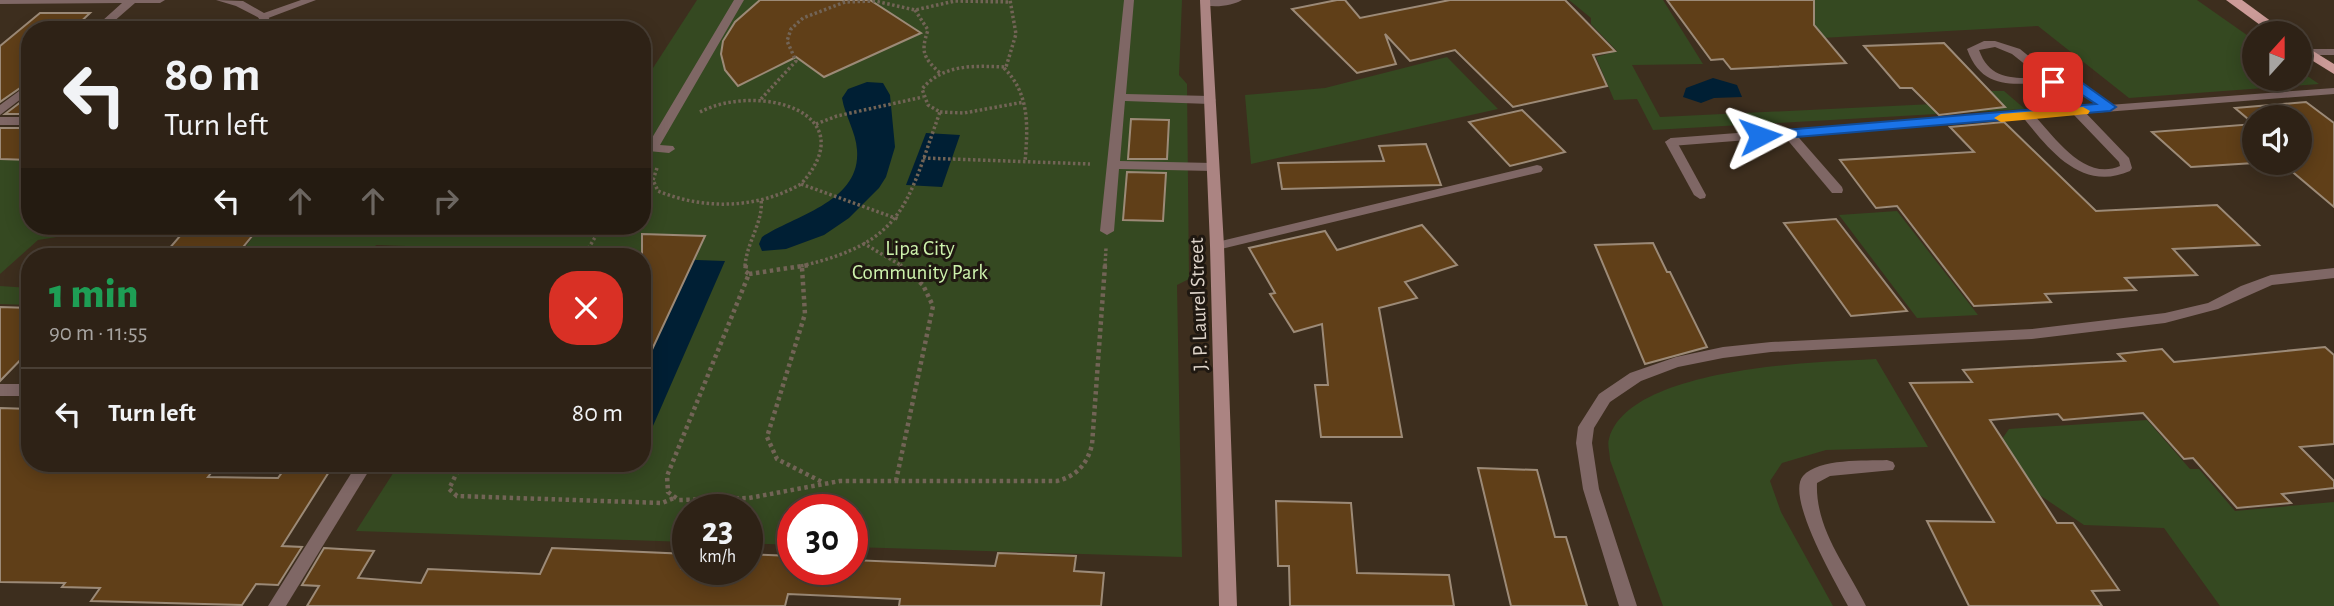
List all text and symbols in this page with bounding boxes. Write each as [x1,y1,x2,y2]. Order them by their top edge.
north arrow [2242,21,2312,91]
map controls [2242,21,2312,175]
icon: left [49,49,140,140]
text: 80 m [164,51,261,100]
pin [2023,52,2083,112]
icon: arrive [2034,63,2072,101]
position arrow [1723,99,1797,173]
button: sound [2242,105,2312,175]
text: Turn left [164,109,268,141]
icon: left [208,182,246,220]
icon: ahead [281,182,319,220]
icon: ahead [354,182,392,220]
icon: right [427,182,465,220]
street label: J. P. Laurel Street [1186,237,1211,371]
park label: Lipa City Community Park [852,238,988,283]
button: close [549,271,623,345]
text: 1 min [49,273,138,315]
text: 90 m · 11:55 [49,322,147,345]
icon: left [49,395,87,433]
text: Turn left [108,400,196,426]
text: 80 m [572,400,623,426]
speed limit sign: 30 [777,494,868,585]
text: 23 [702,513,733,548]
text: km/h [699,548,736,566]

